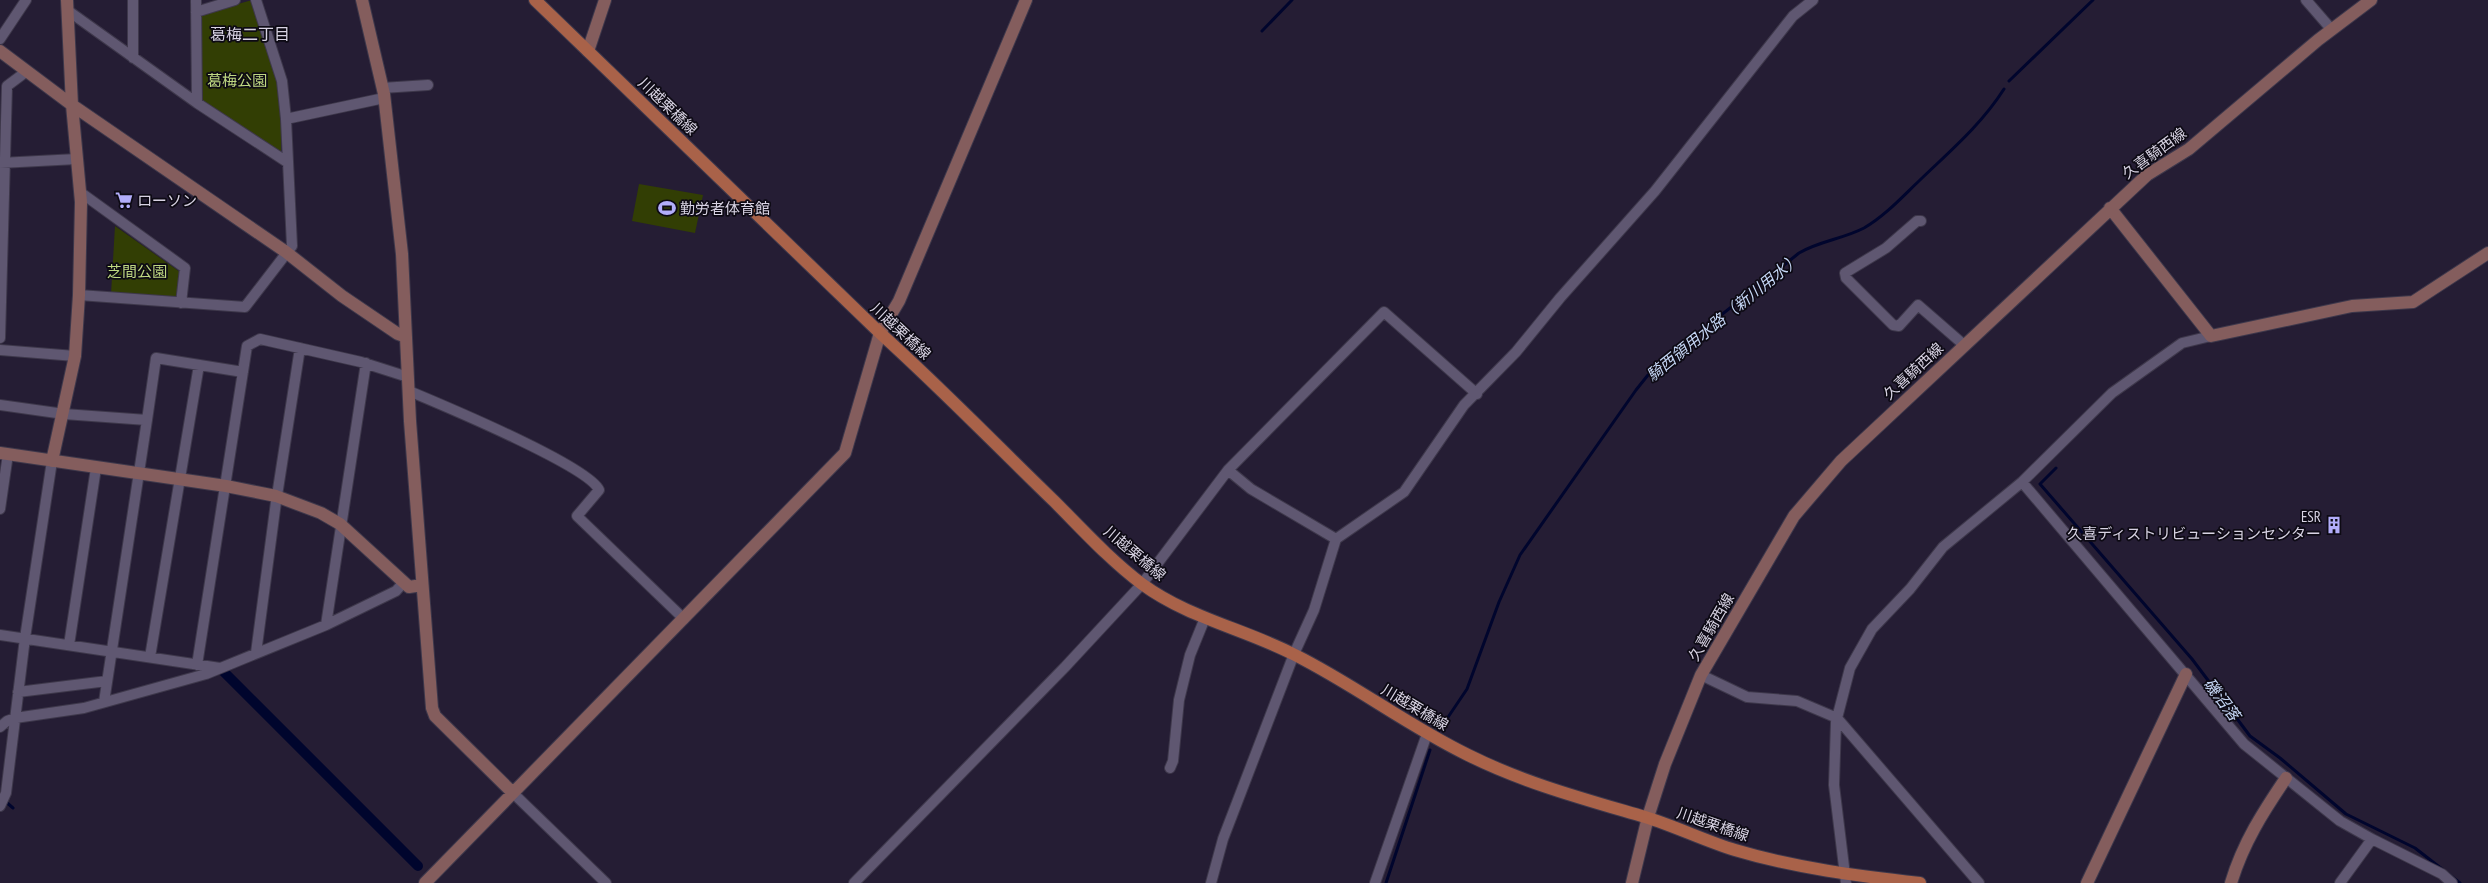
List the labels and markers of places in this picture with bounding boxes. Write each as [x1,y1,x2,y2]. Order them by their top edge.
supermarket icon: ローソン [114,190,134,210]
place label: ローソン [137,191,197,210]
sports icon: 勤労者体育館 [657,198,677,218]
place label: 勤労者体育館 [680,199,770,218]
place label: ESR 久喜ディストリビューションセンター [2067,507,2321,543]
building icon: ESR 久喜ディストリビューションセンター [2324,515,2344,535]

